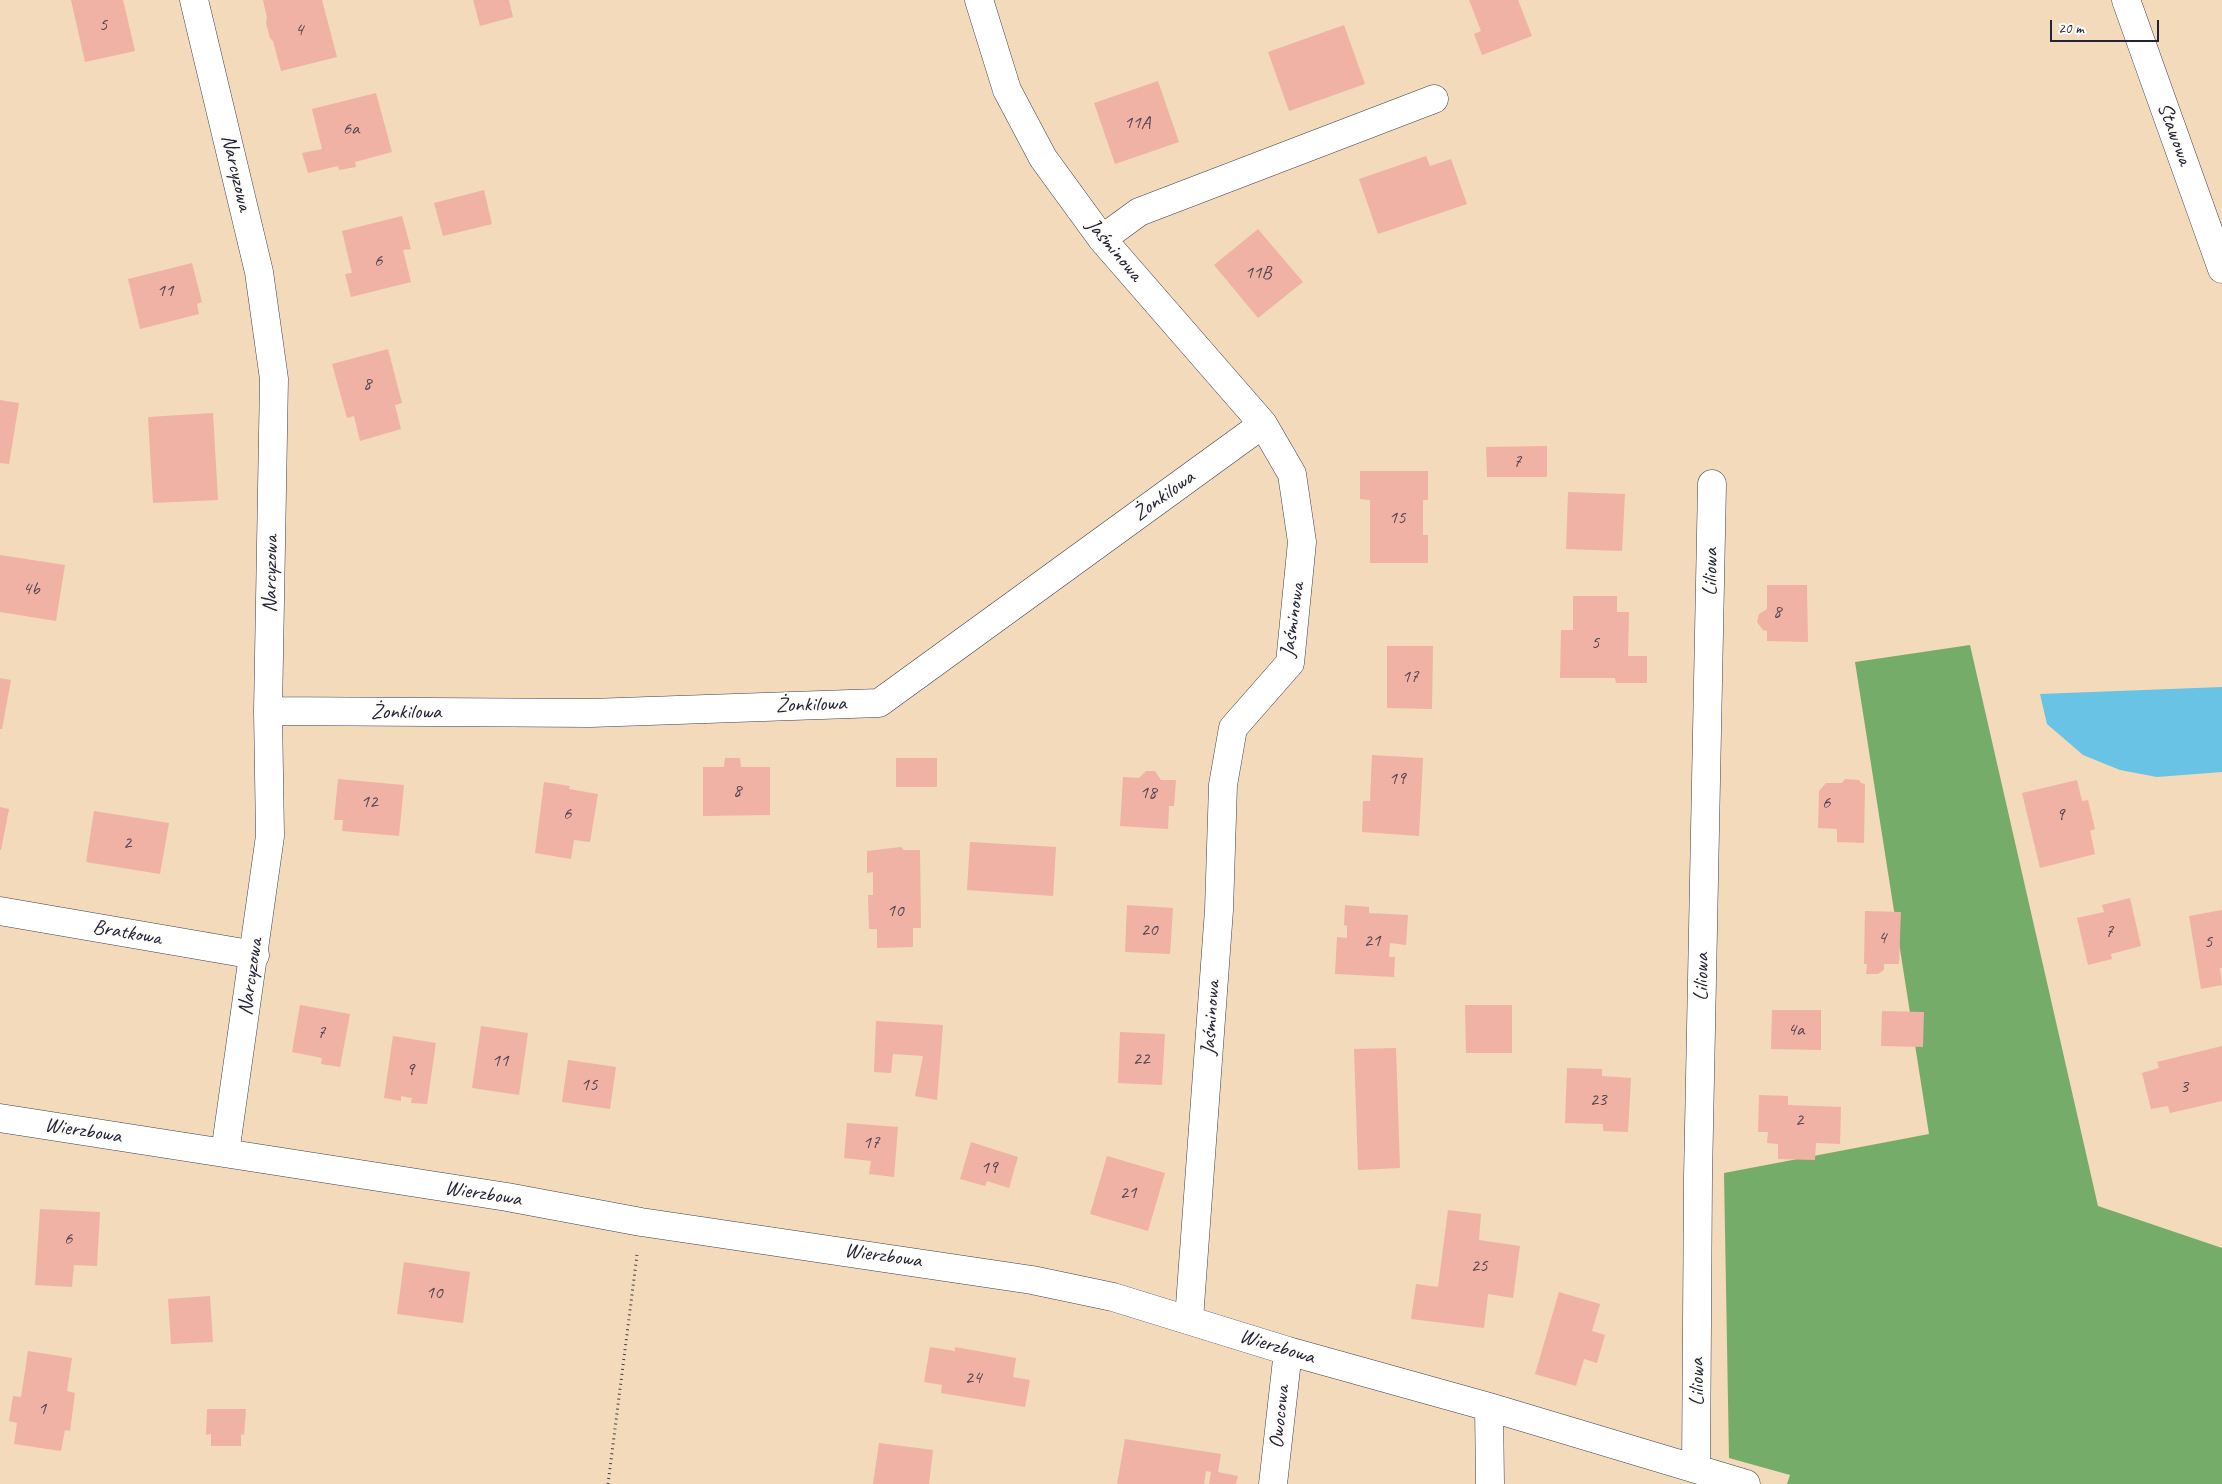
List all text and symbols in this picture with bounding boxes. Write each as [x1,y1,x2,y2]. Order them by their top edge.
scale bar [2052,10,2161,42]
house number: 5 [99,14,107,36]
house number: 4 [295,19,303,41]
text: 20 m [2058,19,2084,38]
street label: Stawowa [2151,99,2197,169]
house number: 11A [1124,112,1150,134]
house number: 6a [343,118,359,140]
street label: Narcyzowa [215,132,257,214]
street label: Jaśminowa [1080,213,1148,287]
house number: 6 [374,250,382,272]
house number: 11B [1245,262,1271,284]
house number: 11 [156,280,174,302]
house number: 8 [363,373,371,395]
house number: 7 [1513,451,1521,473]
street label: Żonkilowa [1128,465,1200,527]
house number: 15 [1388,507,1406,529]
street label: Narcyzowa [258,535,284,613]
street label: Liliowa [1698,548,1724,596]
house number: 4b [23,578,39,600]
street label: Jaśminowa [1275,581,1311,659]
house number: 8 [1773,601,1781,623]
house number: 5 [1591,632,1599,654]
house number: 17 [1401,666,1419,688]
street label: Żonkilowa [775,691,847,719]
street label: Żonkilowa [371,699,441,725]
house number: 19 [1388,768,1406,790]
house number: 8 [733,780,741,802]
house number: 18 [1139,782,1157,804]
house number: 12 [360,791,378,813]
house number: 6 [1822,792,1830,814]
house number: 6 [563,803,571,825]
house number: 9 [2056,804,2064,826]
house number: 2 [123,832,131,854]
house number: 10 [886,900,904,922]
street label: Bratkowa [91,915,163,951]
house number: 20 [1140,919,1158,941]
house number: 7 [2105,921,2113,943]
house number: 4 [1878,927,1886,949]
house number: 21 [1363,930,1381,952]
house number: 5 [2204,931,2212,953]
street label: Narcyzowa [233,937,269,1017]
street label: Liliowa [1689,953,1715,1001]
street label: Jaśminowa [1196,980,1226,1056]
house number: 4a [1788,1019,1804,1041]
house number: 7 [317,1022,325,1044]
house number: 22 [1132,1048,1150,1070]
house number: 11 [491,1050,509,1072]
house number: 9 [406,1059,414,1081]
house number: 15 [580,1074,598,1096]
house number: 3 [2180,1076,2188,1098]
house number: 23 [1589,1089,1607,1111]
house number: 2 [1795,1109,1803,1131]
street label: Wierzbowa [43,1113,123,1149]
house number: 17 [862,1132,880,1154]
house number: 19 [980,1157,998,1179]
street label: Wierzbowa [443,1176,523,1212]
house number: 21 [1119,1182,1137,1204]
house number: 6 [64,1228,72,1250]
street label: Wierzbowa [843,1238,923,1274]
house number: 25 [1470,1255,1488,1277]
house number: 10 [425,1282,443,1304]
street label: Wierzbowa [1236,1324,1318,1370]
street label: Liliowa [1684,1358,1710,1406]
house number: 24 [964,1367,982,1389]
street label: Owocowa [1264,1384,1296,1450]
house number: 1 [38,1398,46,1420]

